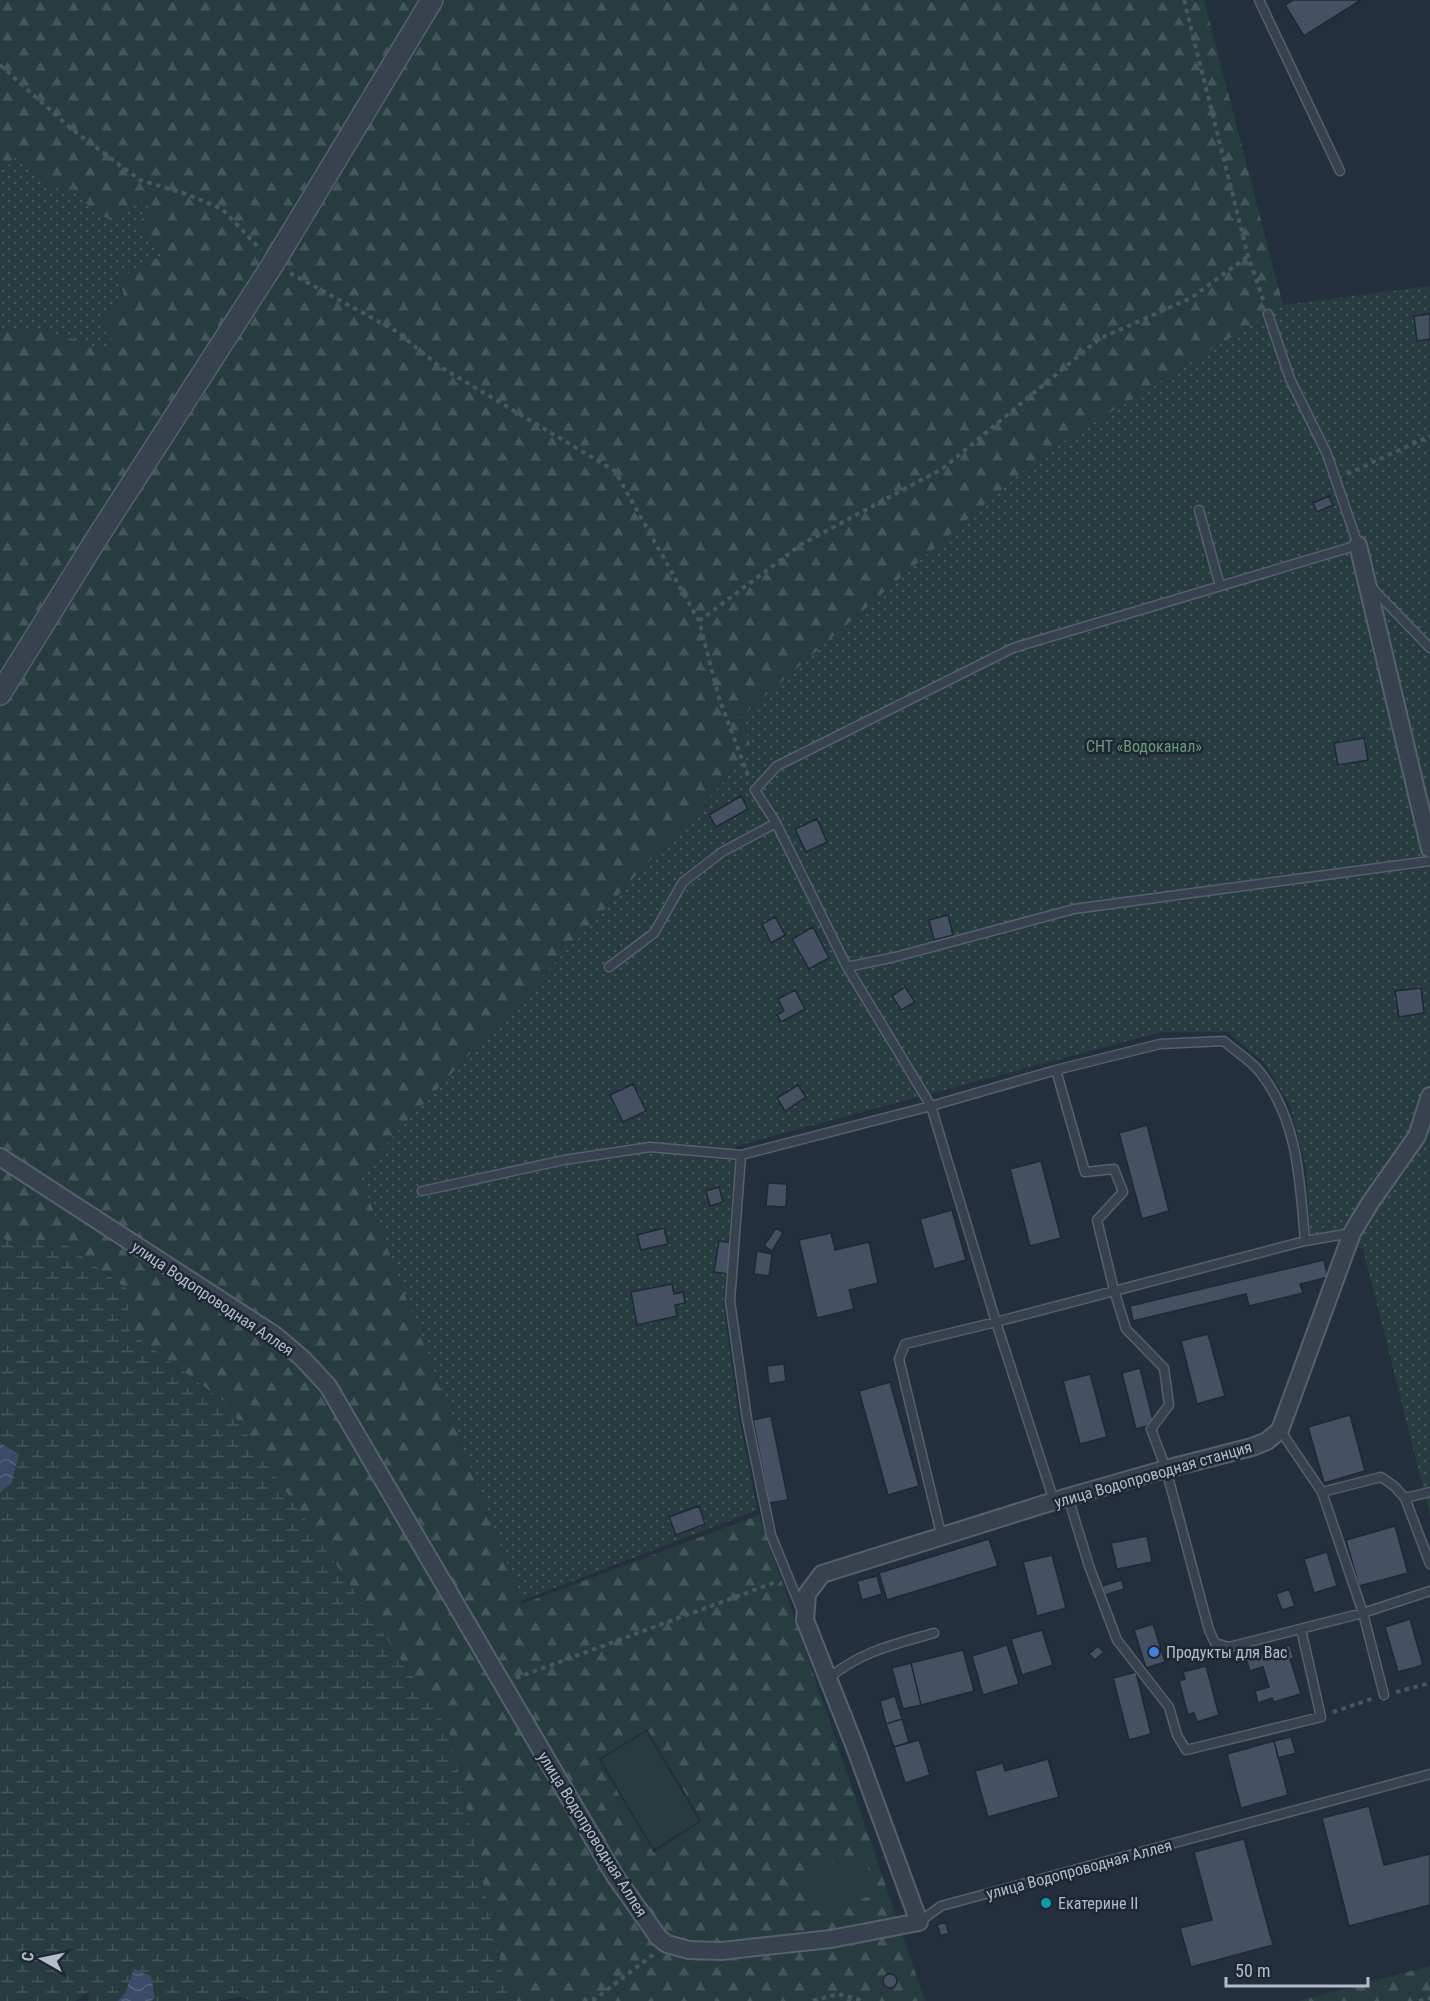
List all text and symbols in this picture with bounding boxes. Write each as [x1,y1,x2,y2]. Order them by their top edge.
park label: СНТ «Водоканал» [1086,737,1202,756]
street label: улица Водопроводная Аллея [128,1237,297,1360]
street label: улица Водопроводная станция [1052,1437,1254,1512]
place label: Продукты для Вас [1166,1643,1288,1662]
marker: Продукты для Вас [1147,1645,1161,1659]
street label: улица Водопроводная Аллея [534,1748,651,1920]
street label: улица Водопроводная Аллея [984,1836,1174,1903]
place label: Екатерине II [1058,1894,1138,1913]
marker: Екатерине II [1039,1896,1053,1910]
north arrow [12,1929,72,1989]
scale bar [1226,1950,1368,1988]
text: С [18,1951,38,1963]
text: 50 m [1235,1960,1270,1981]

